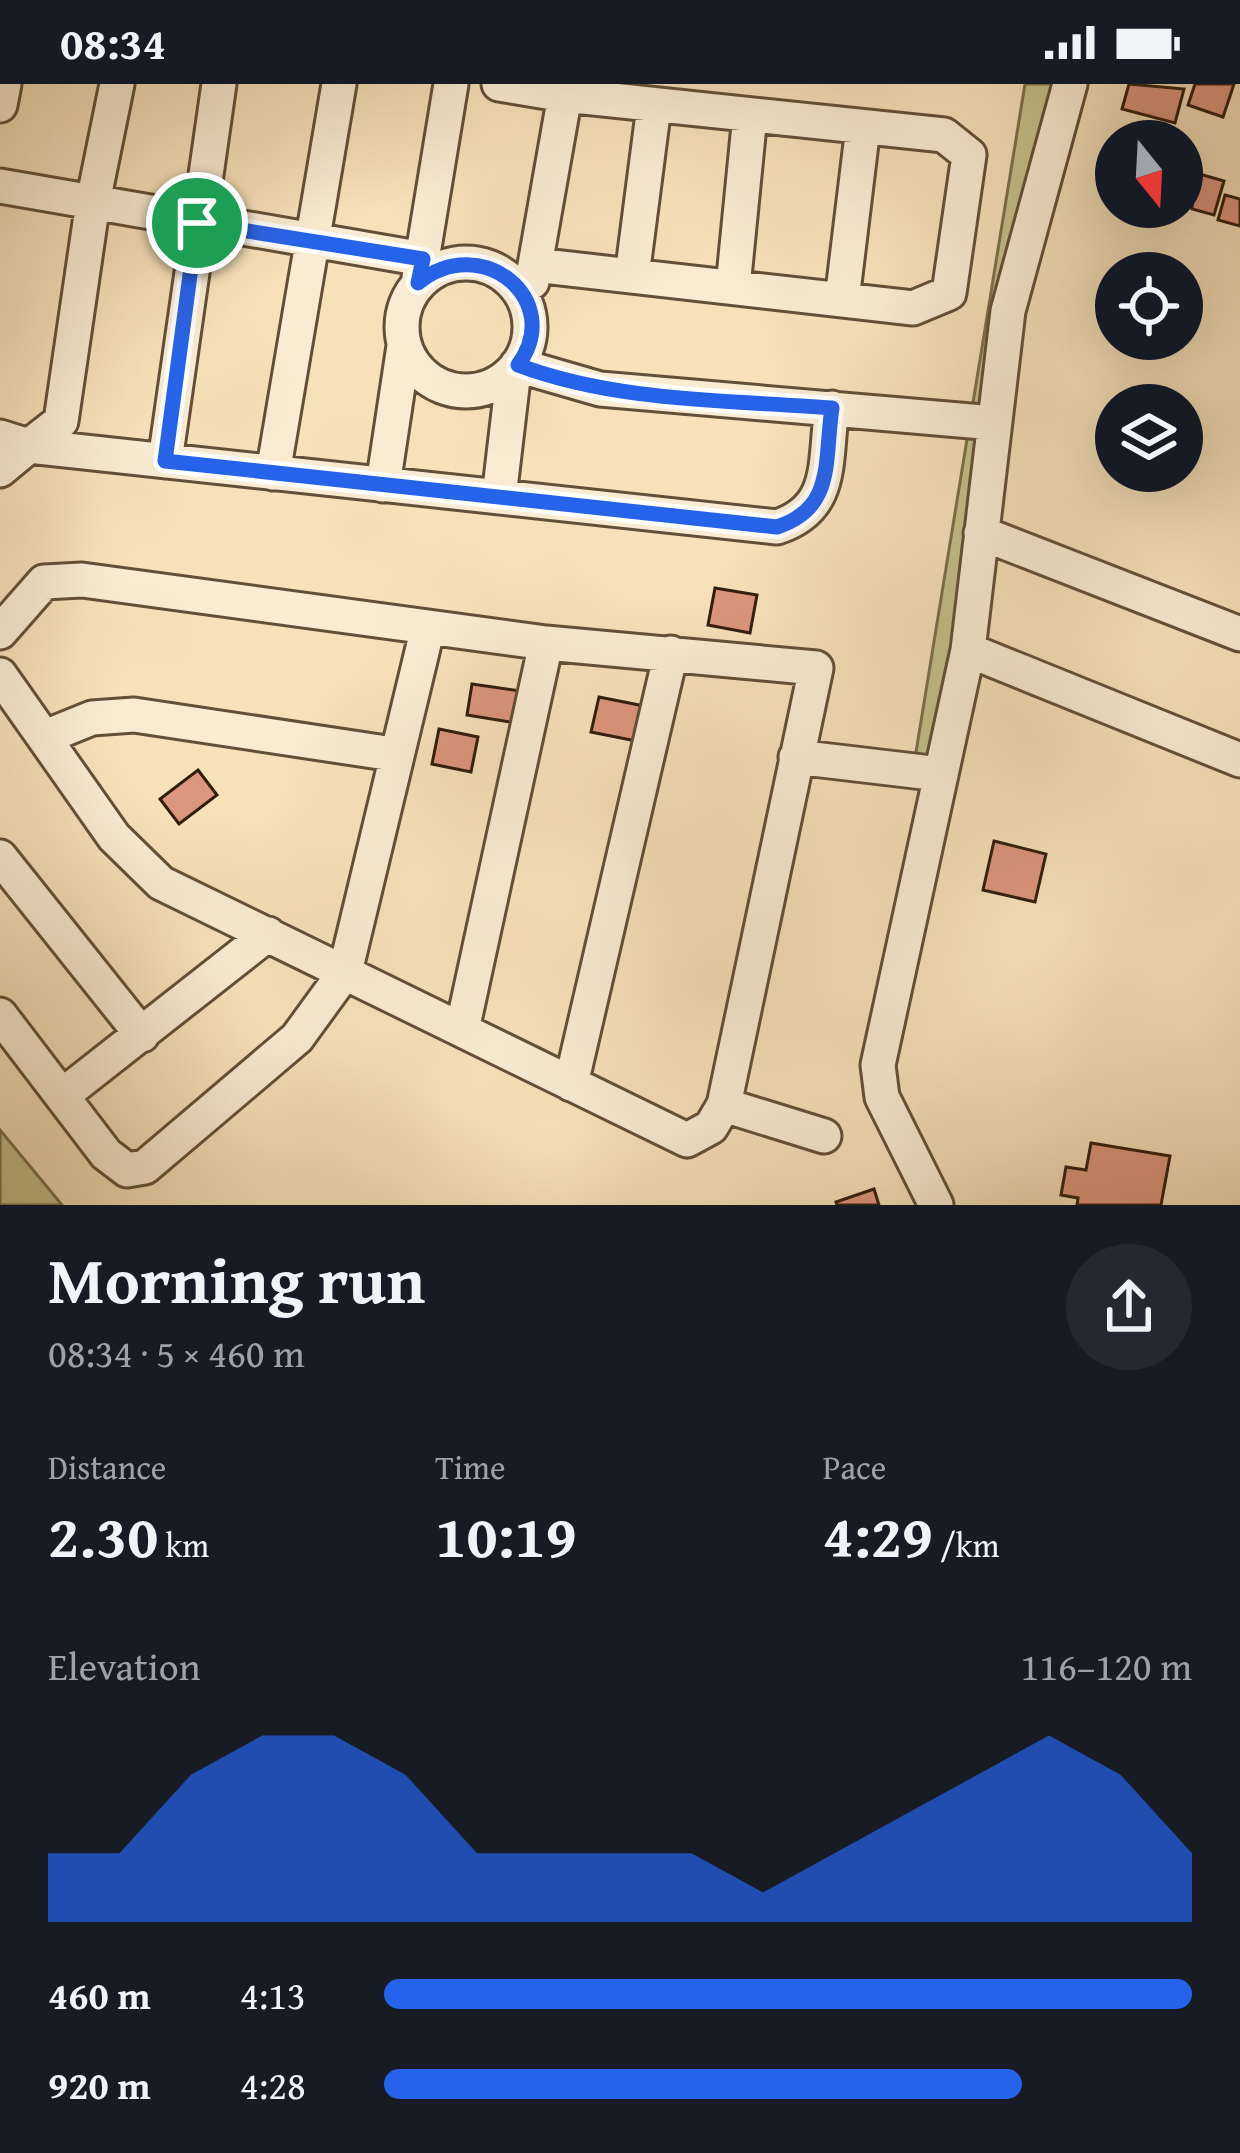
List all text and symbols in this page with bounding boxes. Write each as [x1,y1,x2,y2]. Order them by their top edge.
text: 08:34 [60,10,166,75]
north arrow [1095,120,1203,228]
map controls [1095,120,1203,492]
pin [146,172,248,274]
icon: arrive [164,190,230,256]
button: locate [1095,252,1203,360]
button: layers [1095,384,1203,492]
text: Morning run [48,1230,425,1327]
button: share [1066,1244,1192,1370]
text: 08:34 · 5 × 460 m [48,1324,305,1381]
text: Distance [48,1443,166,1491]
text: Time [435,1443,506,1491]
text: Pace [823,1443,886,1491]
text: 2.30 [48,1491,158,1579]
text: 10:19 [435,1491,577,1579]
text: 4:29 [823,1491,933,1579]
text: km [158,1521,209,1569]
text: /km [933,1521,999,1569]
text: Elevation [48,1637,201,1694]
text: 116–120 m [1020,1637,1192,1694]
text: 460 m [48,1966,151,2023]
text: 4:13 [240,1966,306,2023]
text: 920 m [48,2056,151,2113]
text: 4:28 [240,2056,306,2113]

